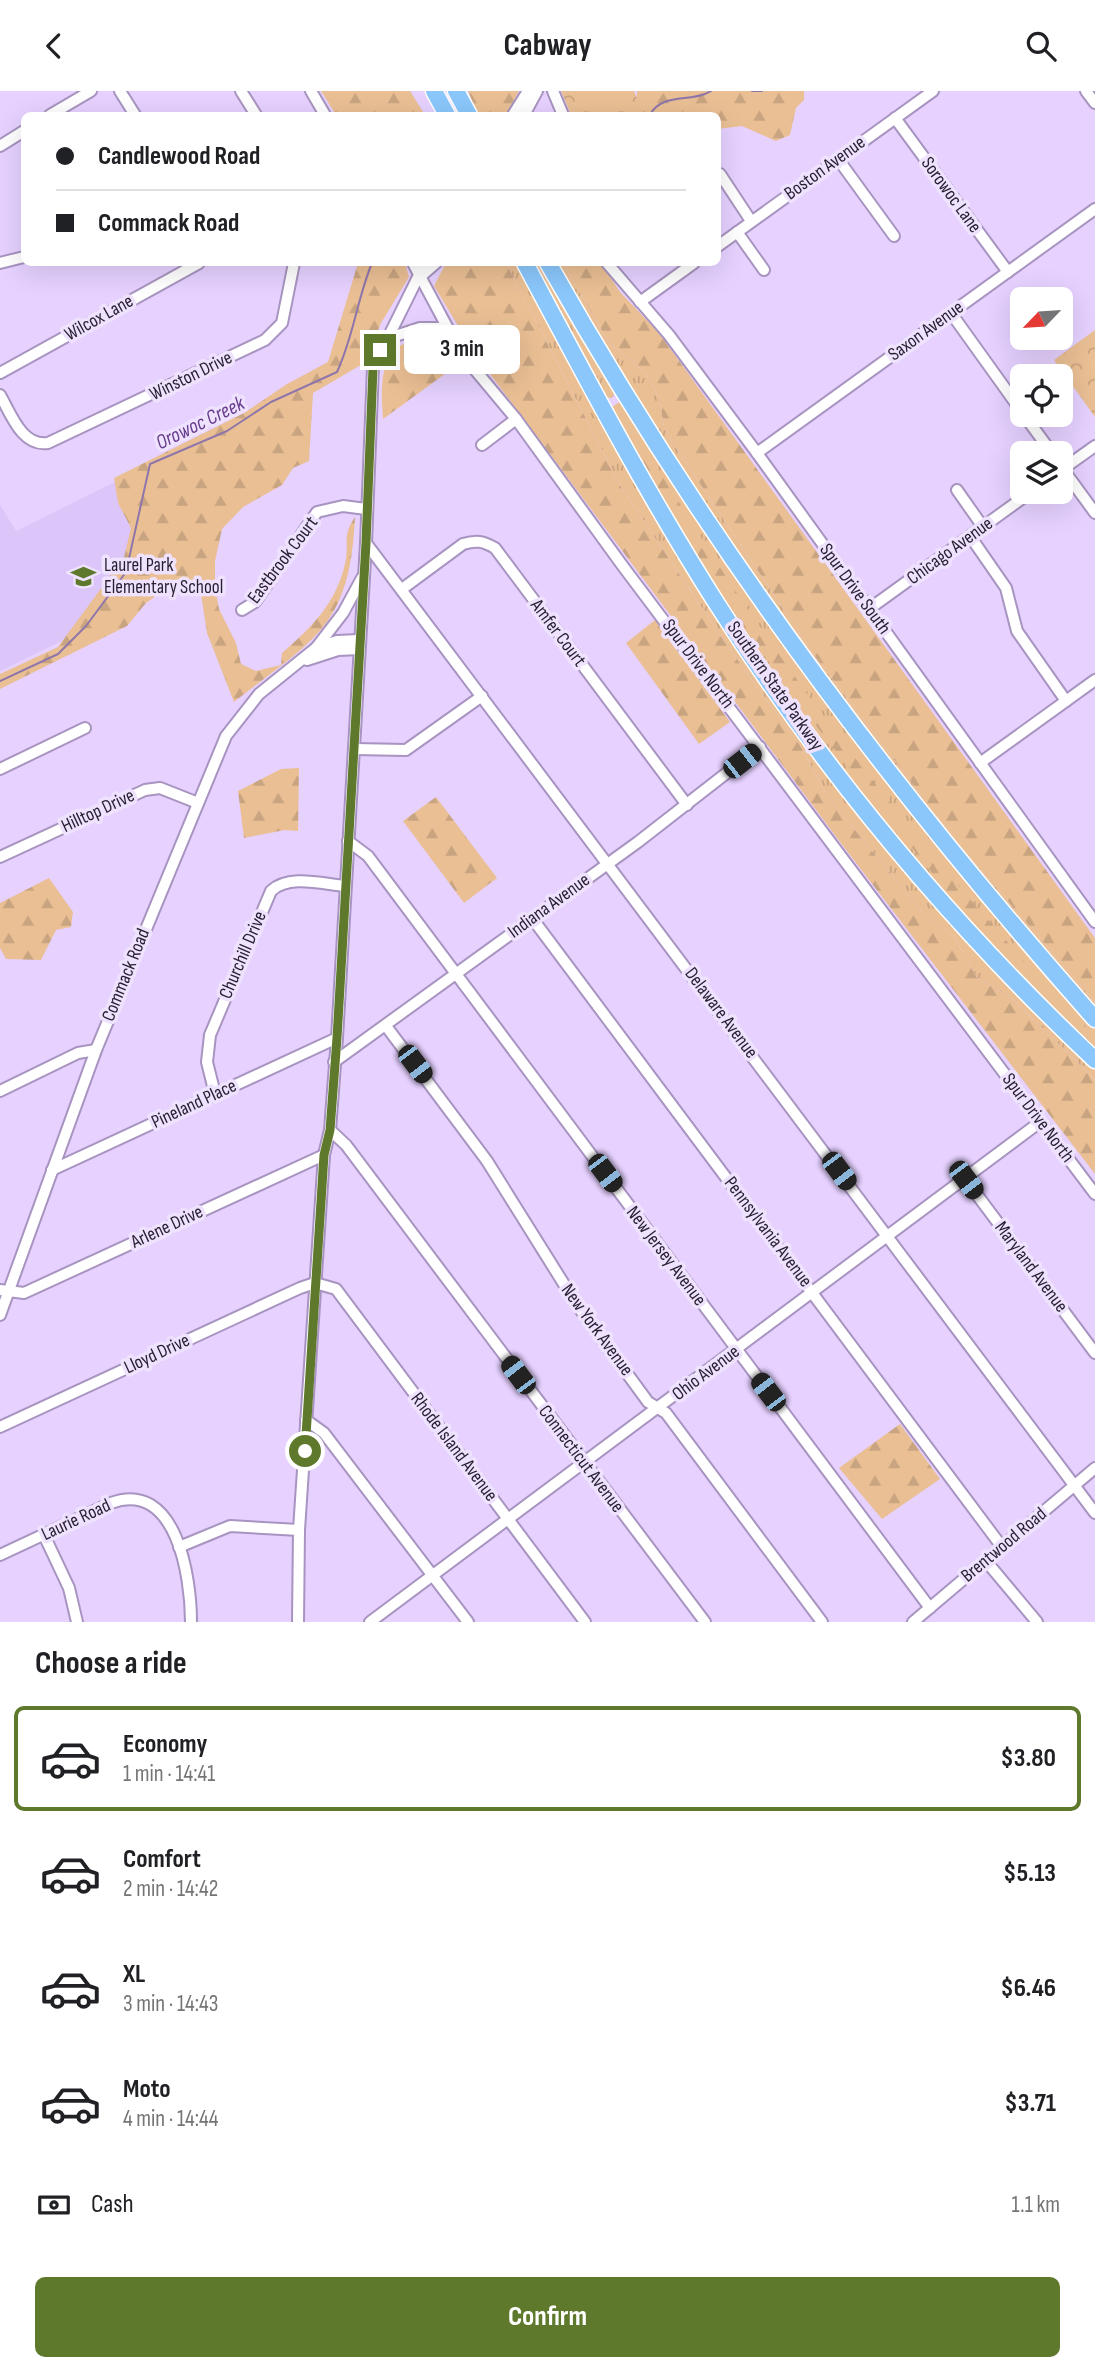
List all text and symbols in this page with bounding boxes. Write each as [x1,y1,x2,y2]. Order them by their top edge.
text: Cabway [503,26,592,65]
icon: back [35,27,73,65]
icon: search [1022,27,1060,65]
street label: Boston Avenue [780,131,870,205]
text: Candlewood Road [98,141,260,172]
street label: Sorowoc Lane [916,153,986,237]
text: Commack Road [98,208,239,239]
north arrow [1010,287,1073,350]
map controls [1010,287,1073,504]
street label: Wilcox Lane [61,290,137,346]
street label: Saxon Avenue [884,296,968,366]
callout: 3 min [404,325,520,375]
route end [364,334,396,366]
text: 3 min [440,335,484,363]
street label: Winston Drive [146,346,236,406]
button: locate [1010,364,1073,427]
water label: Orowoc Creek [152,390,249,455]
button: layers [1010,441,1073,504]
street label: Eastbrook Court [243,512,323,608]
street label: Chicago Avenue [903,512,997,590]
street label: Spur Drive South [814,539,896,639]
place label: Laurel Park Elementary School [104,554,223,599]
school or university icon: Laurel Park Elementary School [70,562,98,590]
street label: Amfer Court [525,594,591,671]
street label: Spur Drive North [657,615,739,713]
street label: Southern State Parkway [722,617,828,756]
car [719,740,766,782]
street label: Hilltop Drive [58,784,138,838]
street label: Indiana Avenue [504,869,594,943]
street label: Churchill Drive [214,908,272,1002]
street label: Commack Road [97,925,155,1025]
street label: Delaware Avenue [679,963,763,1063]
car [394,1041,437,1087]
street label: Spur Drive North [997,1069,1079,1167]
street label: Pineland Place [148,1074,240,1134]
car [818,1148,861,1194]
car [584,1150,627,1196]
car [945,1157,988,1203]
street label: Pennsylvania Avenue [719,1172,817,1292]
street label: Arlene Drive [126,1200,207,1254]
street label: New Jersey Avenue [621,1202,711,1310]
street label: Maryland Avenue [989,1217,1073,1317]
street label: New York Avenue [556,1280,638,1380]
street label: Lloyd Drive [121,1329,193,1379]
street label: Ohio Avenue [668,1340,744,1406]
car [497,1352,540,1398]
car [747,1369,790,1415]
street label: Rhode Island Avenue [406,1388,502,1506]
street label: Connecticut Avenue [533,1401,629,1517]
route start [289,1435,321,1467]
street label: Laurie Road [38,1494,114,1546]
street label: Brentwood Road [957,1503,1051,1587]
text: Choose a ride [35,1644,187,1683]
icon: car [39,1727,102,1790]
text: Economy [123,1729,207,1760]
text: $3.80 [1001,1743,1056,1774]
text: 1 min · 14:41 [123,1760,215,1788]
icon: car [39,1842,102,1905]
text: Comfort [123,1844,201,1875]
text: $5.13 [1003,1858,1056,1889]
text: 2 min · 14:42 [123,1875,218,1903]
icon: car [39,1957,102,2020]
text: XL [123,1959,145,1990]
text: $6.46 [1000,1973,1056,2004]
text: 3 min · 14:43 [123,1990,218,2018]
icon: car [39,2072,102,2135]
text: Moto [123,2074,171,2105]
text: $3.71 [1005,2088,1056,2119]
text: 4 min · 14:44 [123,2105,218,2133]
icon: cash [35,2186,73,2224]
text: Cash [91,2189,134,2220]
text: 1.1 km [1011,2191,1060,2219]
button: Confirm [35,2277,1060,2357]

